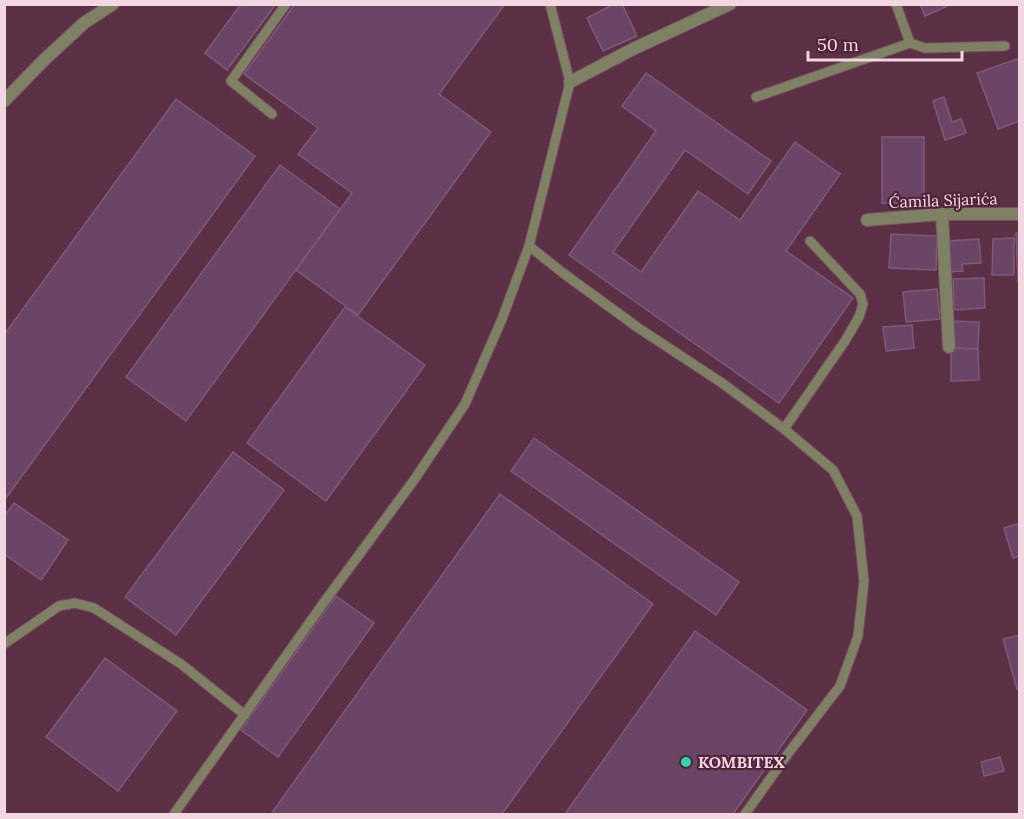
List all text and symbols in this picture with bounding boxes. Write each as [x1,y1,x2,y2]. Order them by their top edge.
scale bar [808,24,962,62]
text: 50 m [817,33,859,56]
street label: Ćamila Sijarića [888,188,998,212]
place label: KOMBITEX [698,752,785,772]
marker: KOMBITEX [679,755,693,769]

